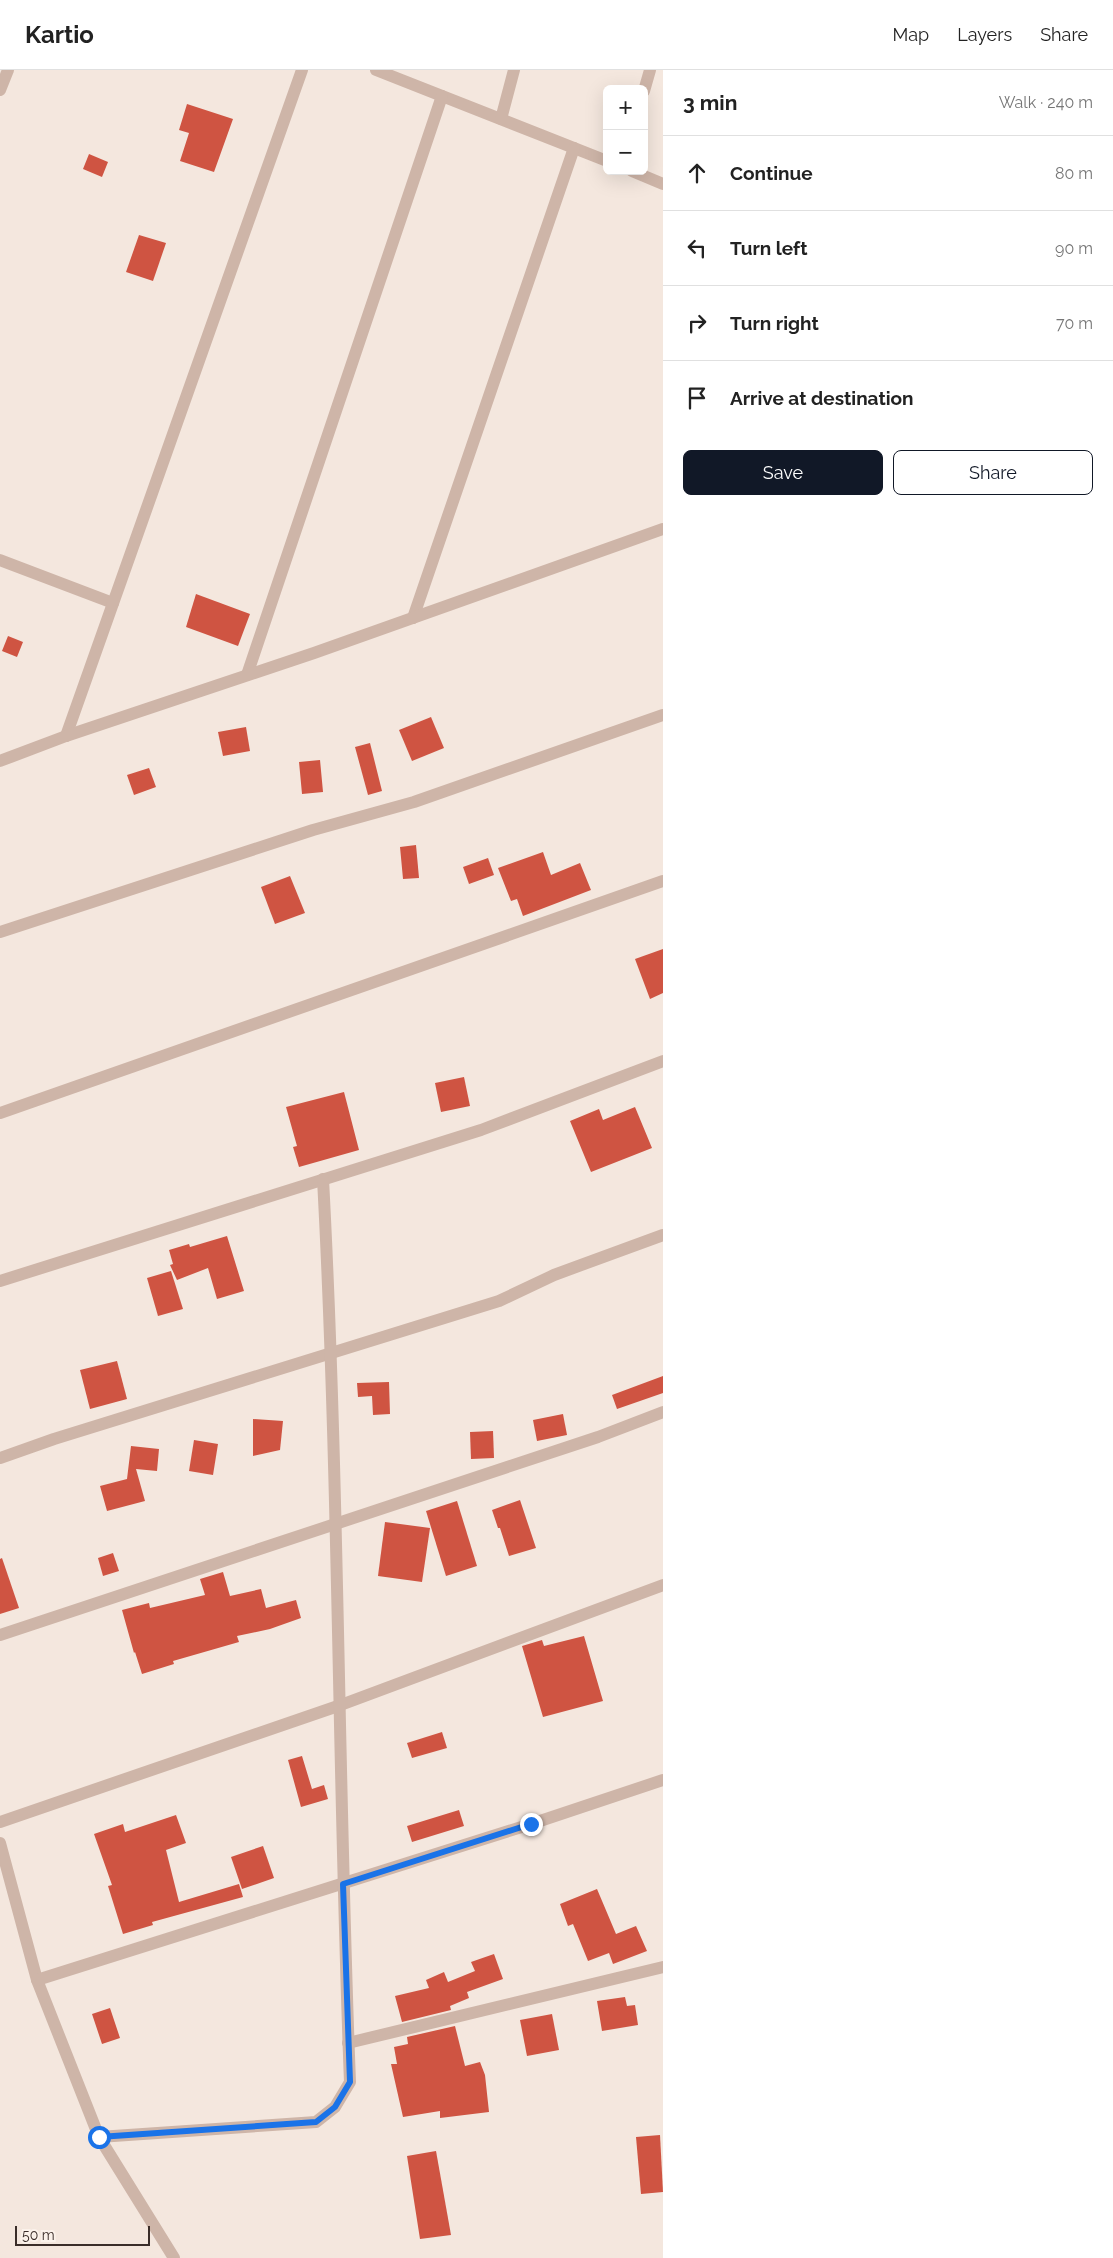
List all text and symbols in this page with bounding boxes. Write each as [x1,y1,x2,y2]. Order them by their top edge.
text: Kartio [25,20,94,49]
text: Map [893,24,929,45]
text: Layers [957,24,1012,45]
text: Share [1040,24,1088,45]
map controls [603,85,648,175]
button: + [603,85,648,130]
text: 3 min [683,90,737,115]
text: Walk · 240 m [999,93,1093,112]
button: − [603,130,648,175]
icon: ahead [683,159,711,187]
text: Continue [730,162,813,184]
text: 80 m [1055,164,1093,183]
icon: left [683,234,711,262]
text: Turn left [730,237,807,259]
text: 90 m [1055,239,1093,258]
icon: right [683,309,711,337]
text: Turn right [730,312,819,334]
text: 70 m [1056,314,1093,333]
icon: arrive [683,384,711,412]
text: Arrive at destination [730,387,914,409]
button: Save [683,450,883,495]
button: Share [893,450,1093,495]
route end [520,1813,543,1836]
route start [88,2126,111,2149]
scale bar [15,2223,150,2246]
text: 50 m [22,2227,55,2243]

